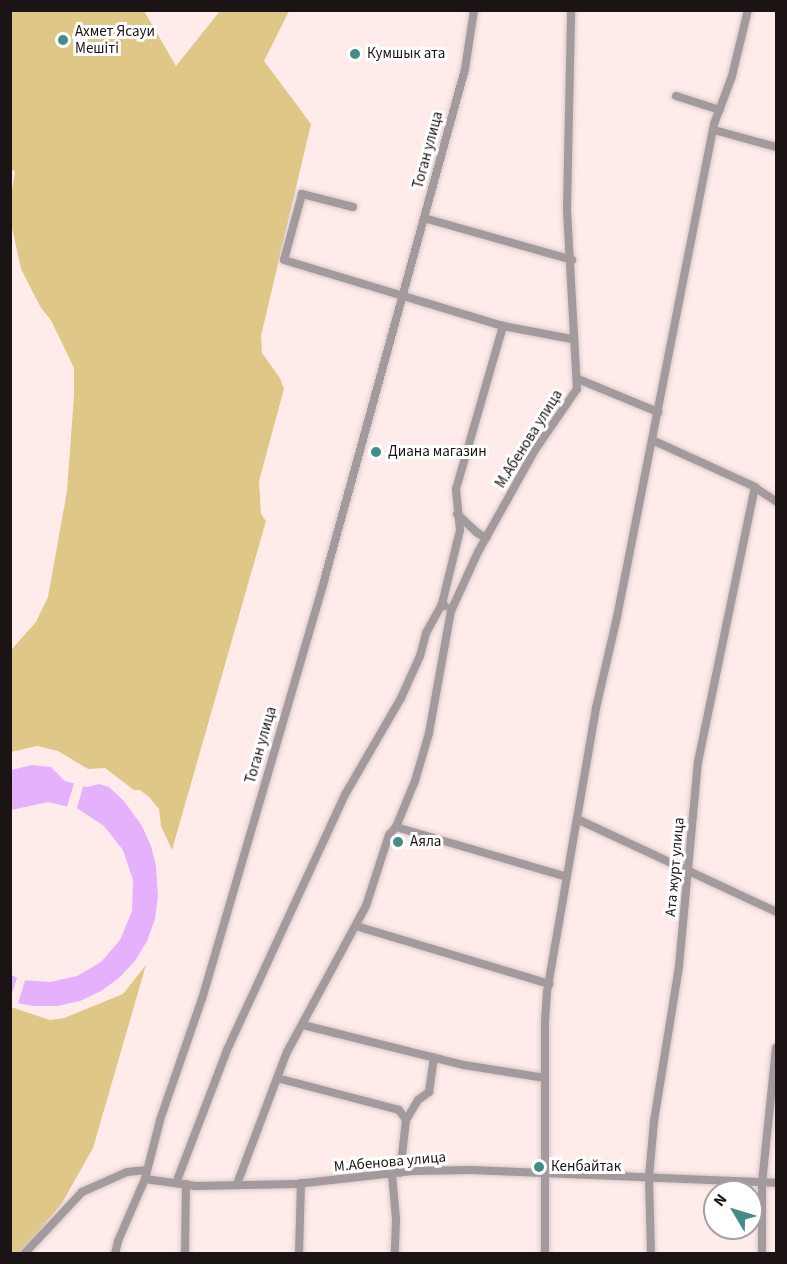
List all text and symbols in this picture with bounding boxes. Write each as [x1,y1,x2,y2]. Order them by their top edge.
place label: Ахмет Ясауи Мешіті [75,22,155,57]
marker: Ахмет Ясауи Мешіті [56,33,70,47]
place label: Кумшык ата [367,45,445,63]
marker: Кумшык ата [348,47,362,61]
street label: Тоган улица [409,109,447,191]
street label: М.Абенова улица [492,387,566,491]
place label: Диана магазин [388,443,487,461]
marker: Диана магазин [369,445,383,459]
street label: Тоган улица [241,704,281,786]
street label: Ата журт улица [662,817,688,917]
place label: Аяла [410,833,441,851]
marker: Аяла [391,835,405,849]
street label: М.Абенова улица [333,1148,447,1176]
place label: Кенбайтак [551,1158,621,1176]
marker: Кенбайтак [532,1160,546,1174]
north arrow [703,1180,763,1240]
text: N [708,1189,732,1211]

